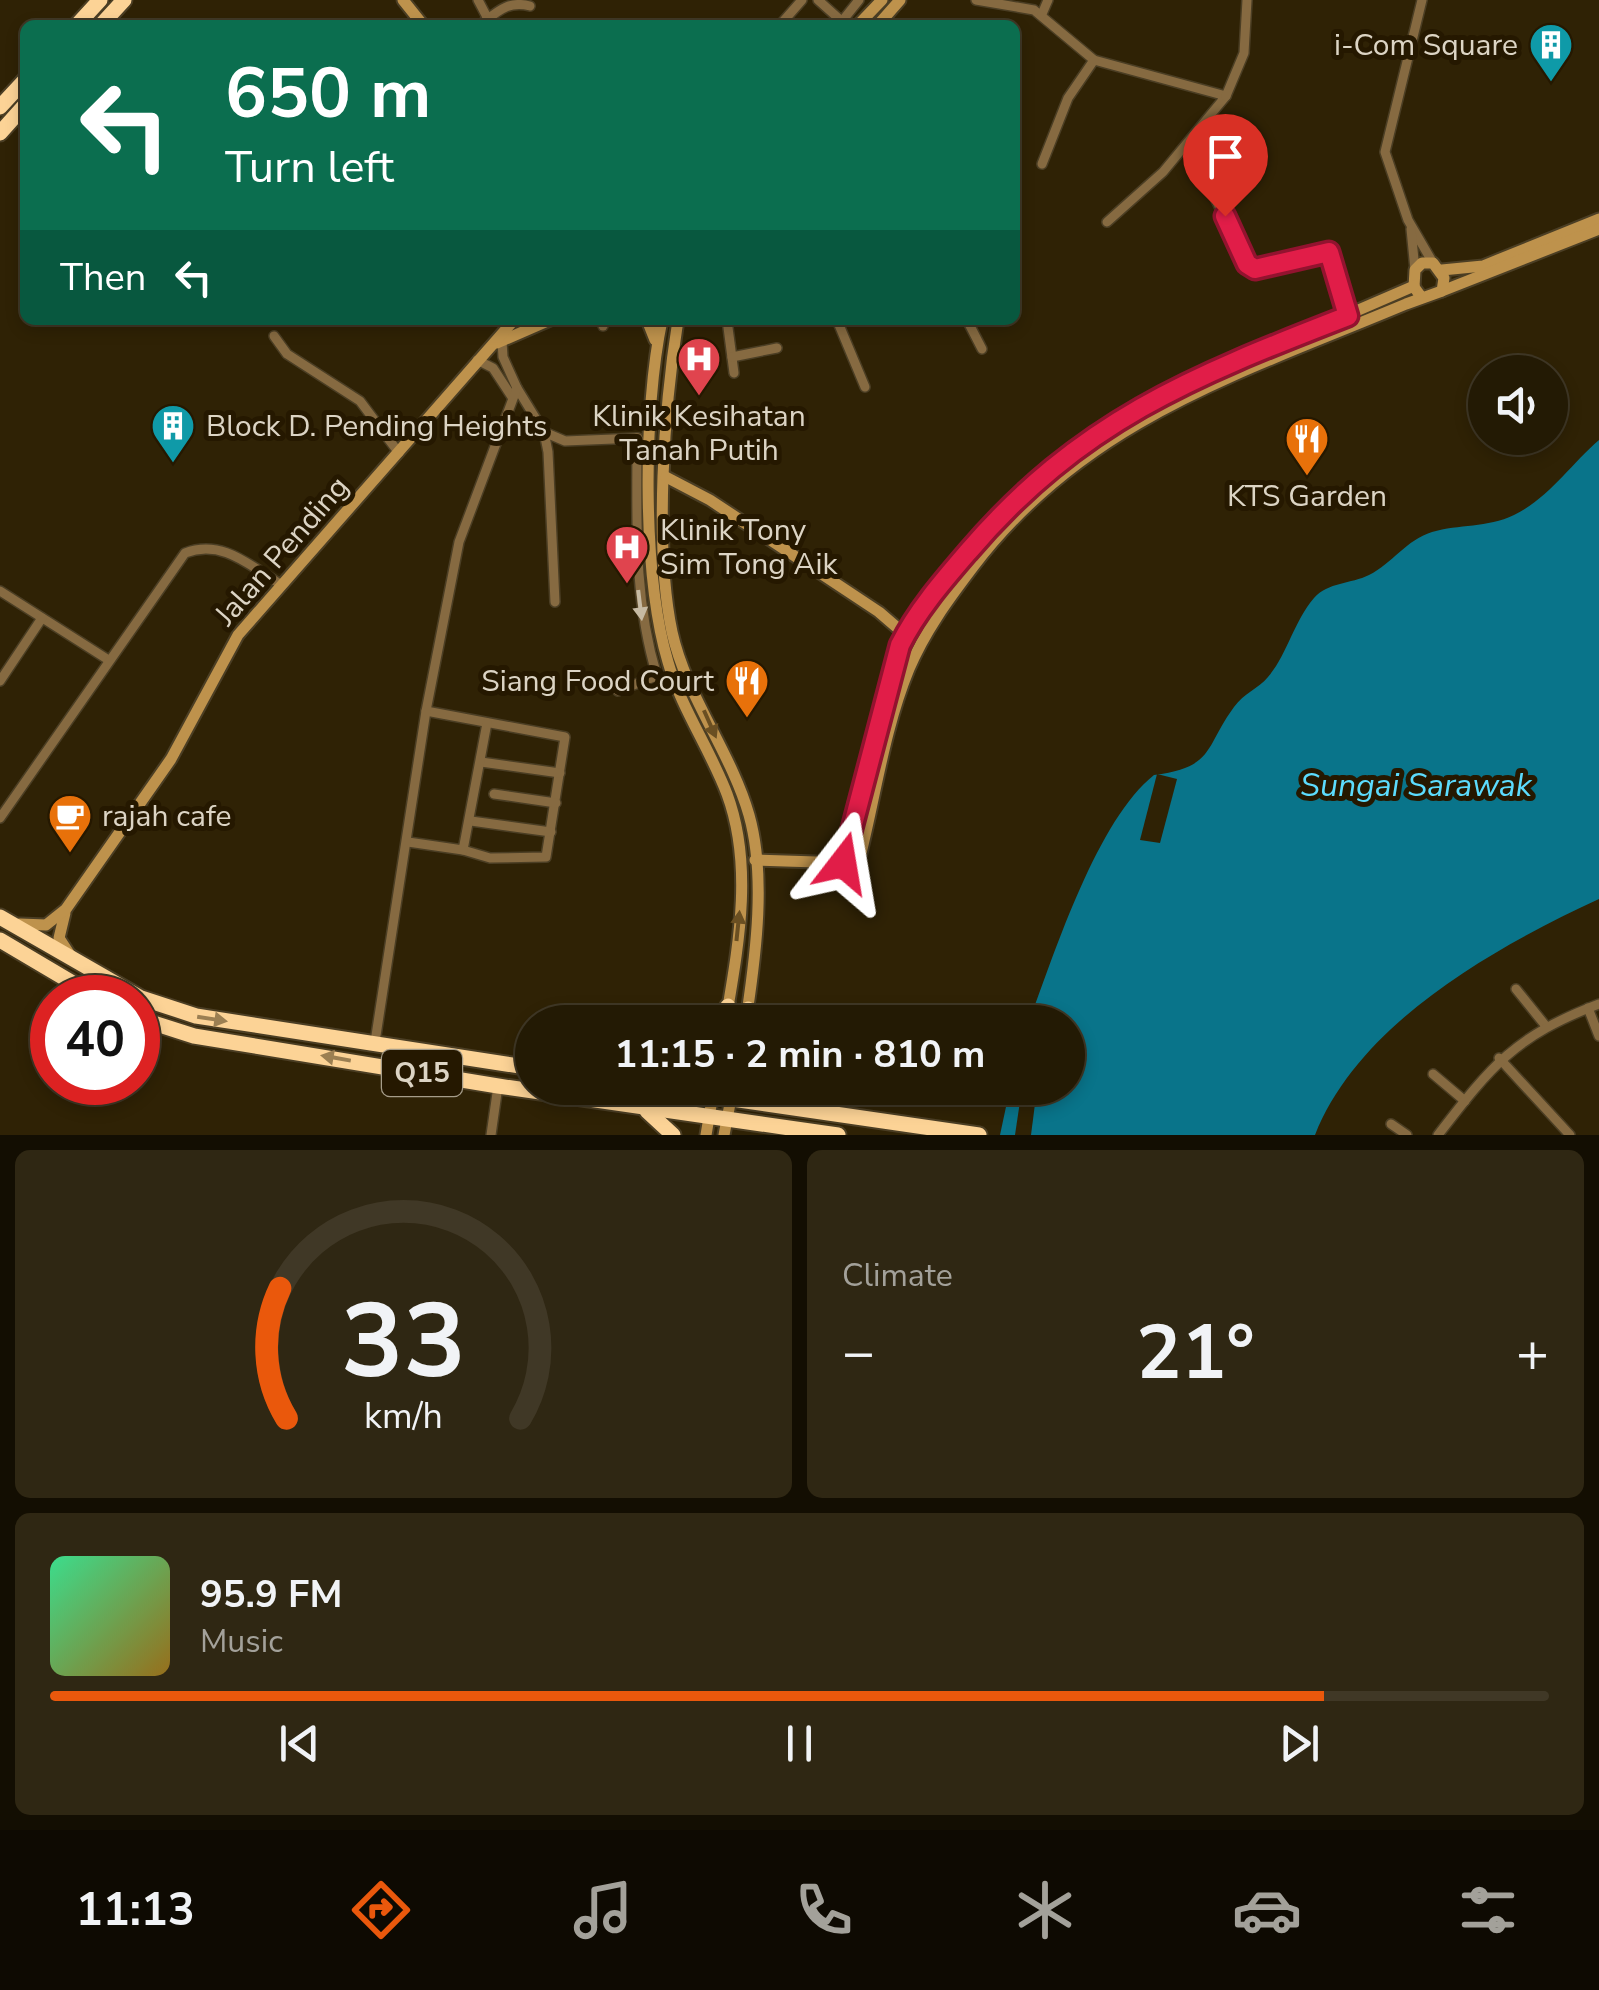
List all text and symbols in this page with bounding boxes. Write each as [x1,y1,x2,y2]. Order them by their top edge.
building icon: i-Com Square [1528,22,1574,83]
place label: i-Com Square [1334,25,1518,66]
text: 650 m [225,46,431,142]
icon: left [60,60,190,190]
pin [1183,114,1268,217]
icon: arrive [1198,129,1253,184]
text: Turn left [225,137,394,198]
icon: left [166,250,221,305]
text: Then [60,252,146,303]
hospital icon: Klinik Kesihatan Tanah Putih [676,336,722,397]
map controls [1468,355,1568,455]
button: sound [1468,355,1568,455]
place label: Klinik Kesihatan Tanah Putih [592,396,806,471]
building icon: Block D. Pending Heights [150,403,196,464]
place label: Block D. Pending Heights [206,406,547,447]
restaurant icon: KTS Garden [1284,416,1330,477]
street label: Jalan Pending [205,468,358,635]
place label: KTS Garden [1227,476,1387,517]
place label: Klinik Tony Sim Tong Aik [660,510,838,585]
hospital icon: Klinik Tony Sim Tong Aik [604,524,650,585]
one-way arrow [632,590,648,622]
restaurant icon: Siang Food Court [724,658,770,719]
place label: Siang Food Court [481,661,714,702]
one-way arrow [702,709,718,739]
water label: Sungai Sarawak [1300,764,1533,807]
cafe icon: rajah cafe [47,793,93,854]
place label: rajah cafe [102,796,231,837]
position arrow [791,811,895,915]
one-way arrow [730,910,746,941]
speed limit sign: 40 [30,975,160,1105]
one-way arrow [197,1011,229,1027]
text: 11:15 · 2 min · 810 m [615,1029,985,1080]
one-way arrow [320,1050,351,1065]
road number: Q15 [382,1050,462,1096]
text: Climate [842,1254,953,1297]
text: 33 [341,1271,466,1413]
text: 21° [1136,1302,1255,1404]
text: − [842,1315,875,1390]
text: + [1516,1315,1549,1390]
text: km/h [364,1392,443,1441]
text: 95.9 FM [200,1569,342,1620]
text: Music [200,1620,283,1663]
icon: previous [272,1716,327,1771]
icon: pause [772,1716,827,1771]
icon: next [1272,1716,1327,1771]
icon: directions [346,1875,416,1945]
icon: music [568,1875,638,1945]
icon: phone [789,1875,859,1945]
icon: climate [1010,1875,1080,1945]
icon: car [1232,1875,1302,1945]
icon: filters [1453,1875,1523,1945]
text: 11:13 [76,1880,195,1941]

